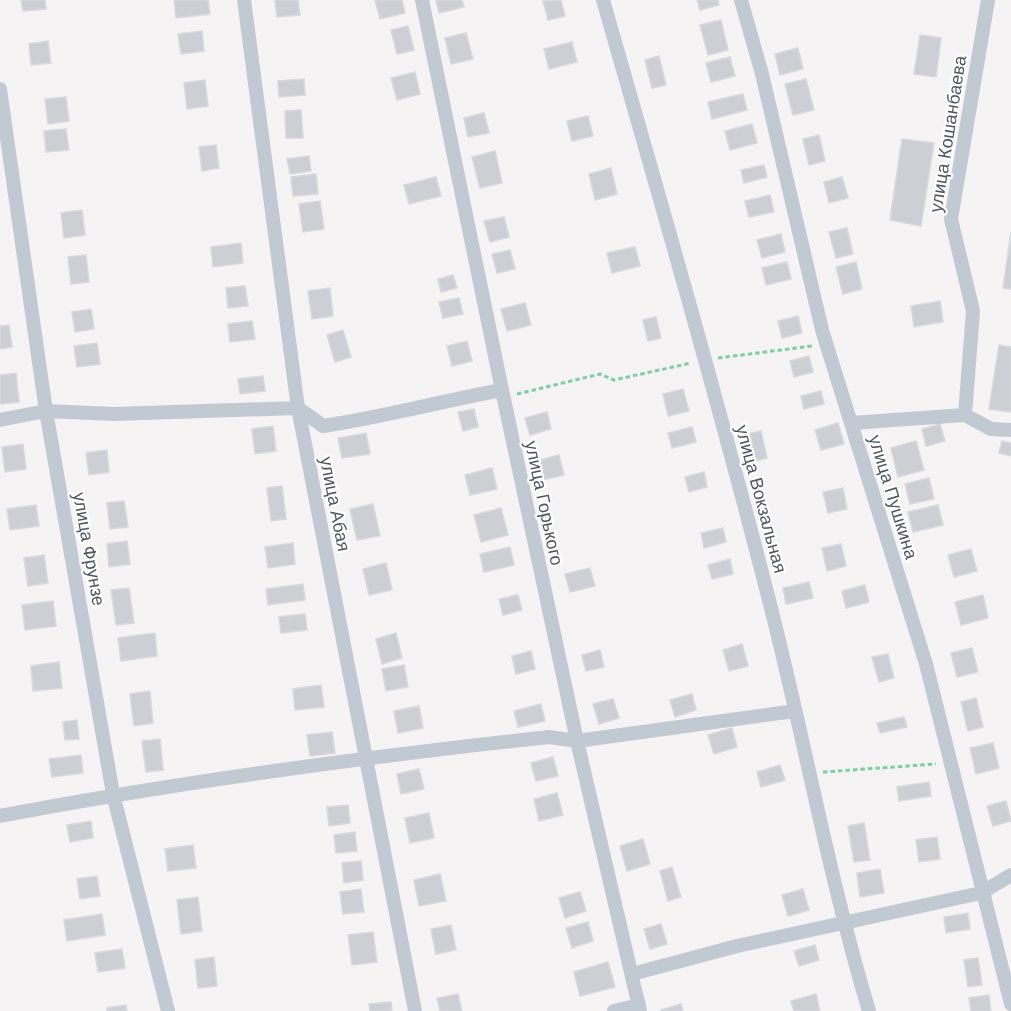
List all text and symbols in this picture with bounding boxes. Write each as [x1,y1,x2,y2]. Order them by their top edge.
street label: улица Кошанбаева [926,53,970,214]
street label: улица Вокзальная [732,423,790,575]
street label: улица Пушкина [865,433,922,562]
street label: улица Горького [521,439,567,567]
street label: улица Абая [316,455,354,553]
street label: улица Фрунзе [69,491,109,607]

